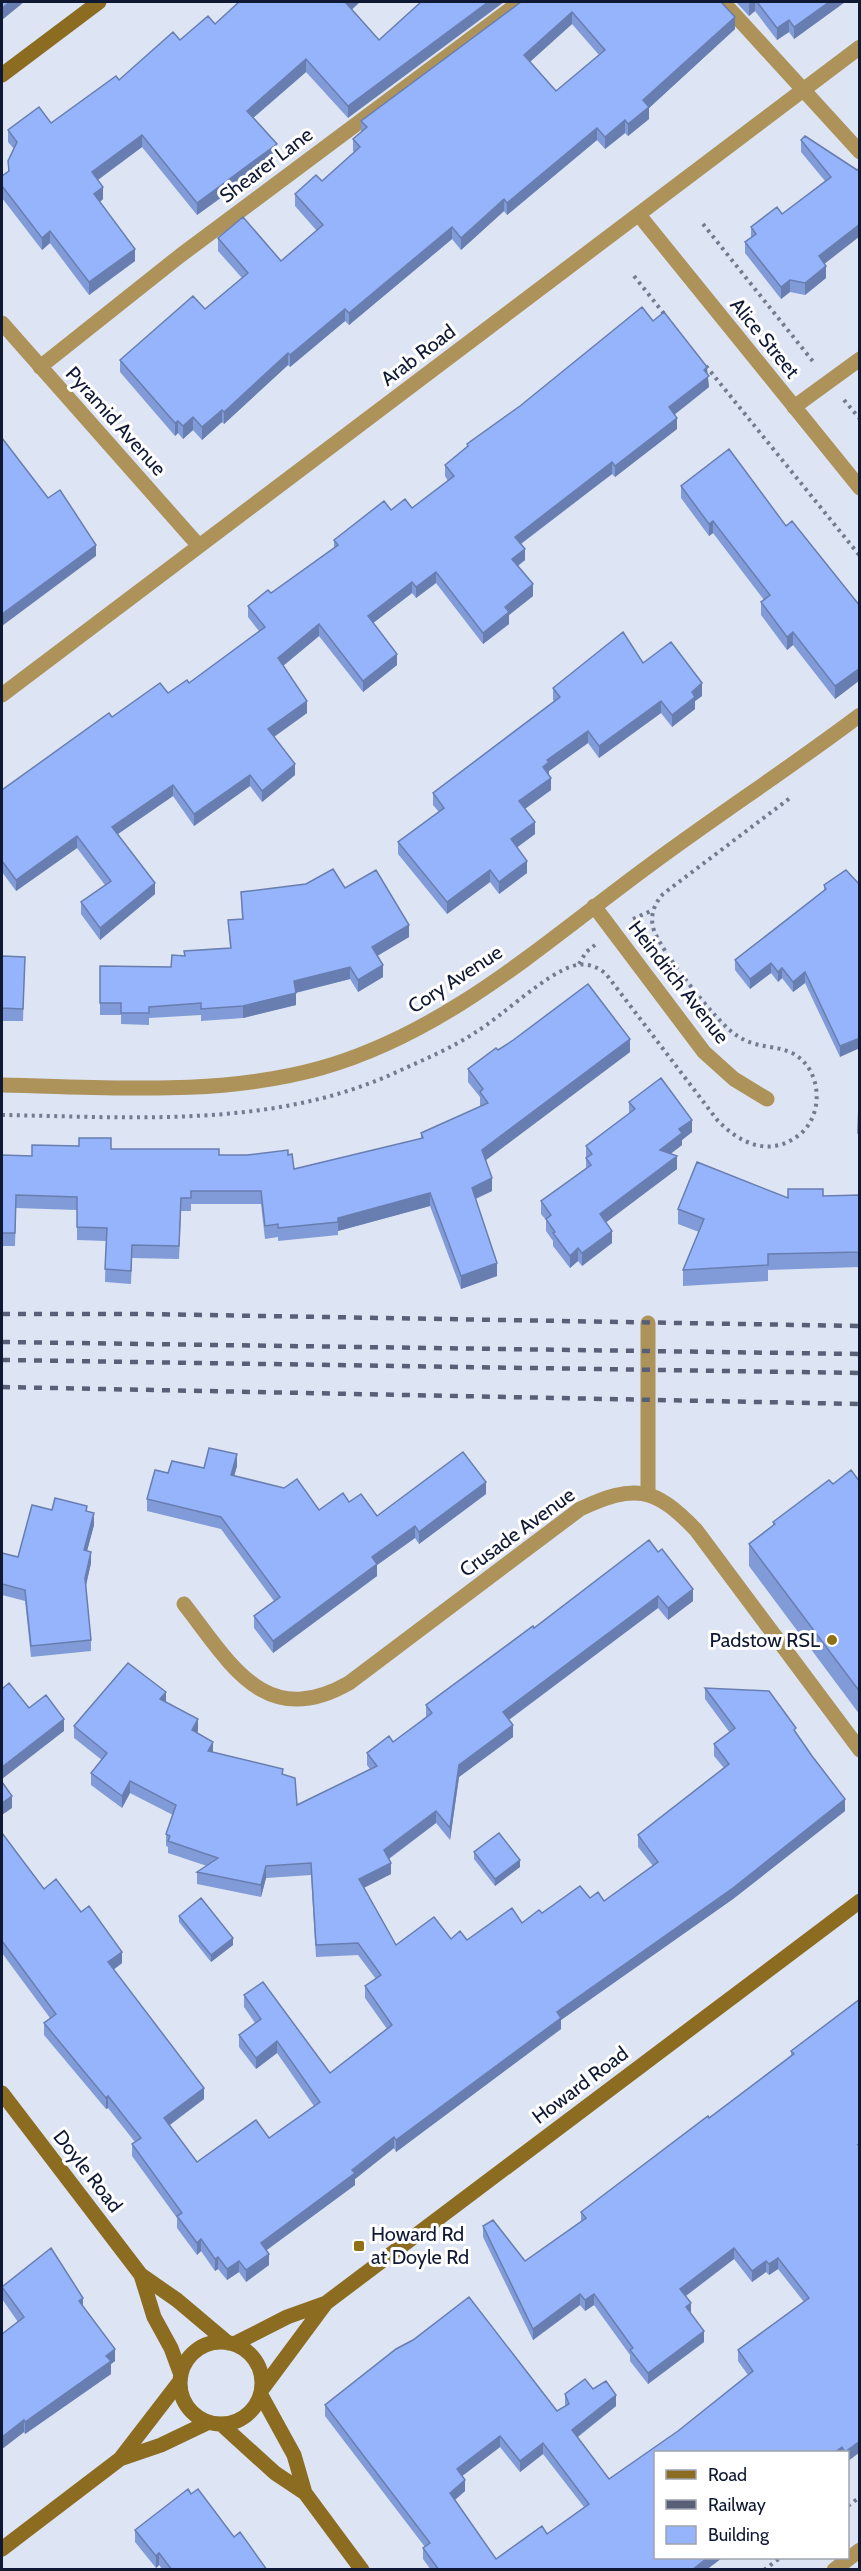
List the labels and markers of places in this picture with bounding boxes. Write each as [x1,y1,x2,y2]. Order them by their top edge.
place label: Padstow RSL [710,1628,820,1652]
marker: Padstow RSL [825,1633,839,1647]
place label: Howard Rd at Doyle Rd [371,2222,469,2269]
marker: Howard Rd at Doyle Rd [352,2239,366,2253]

